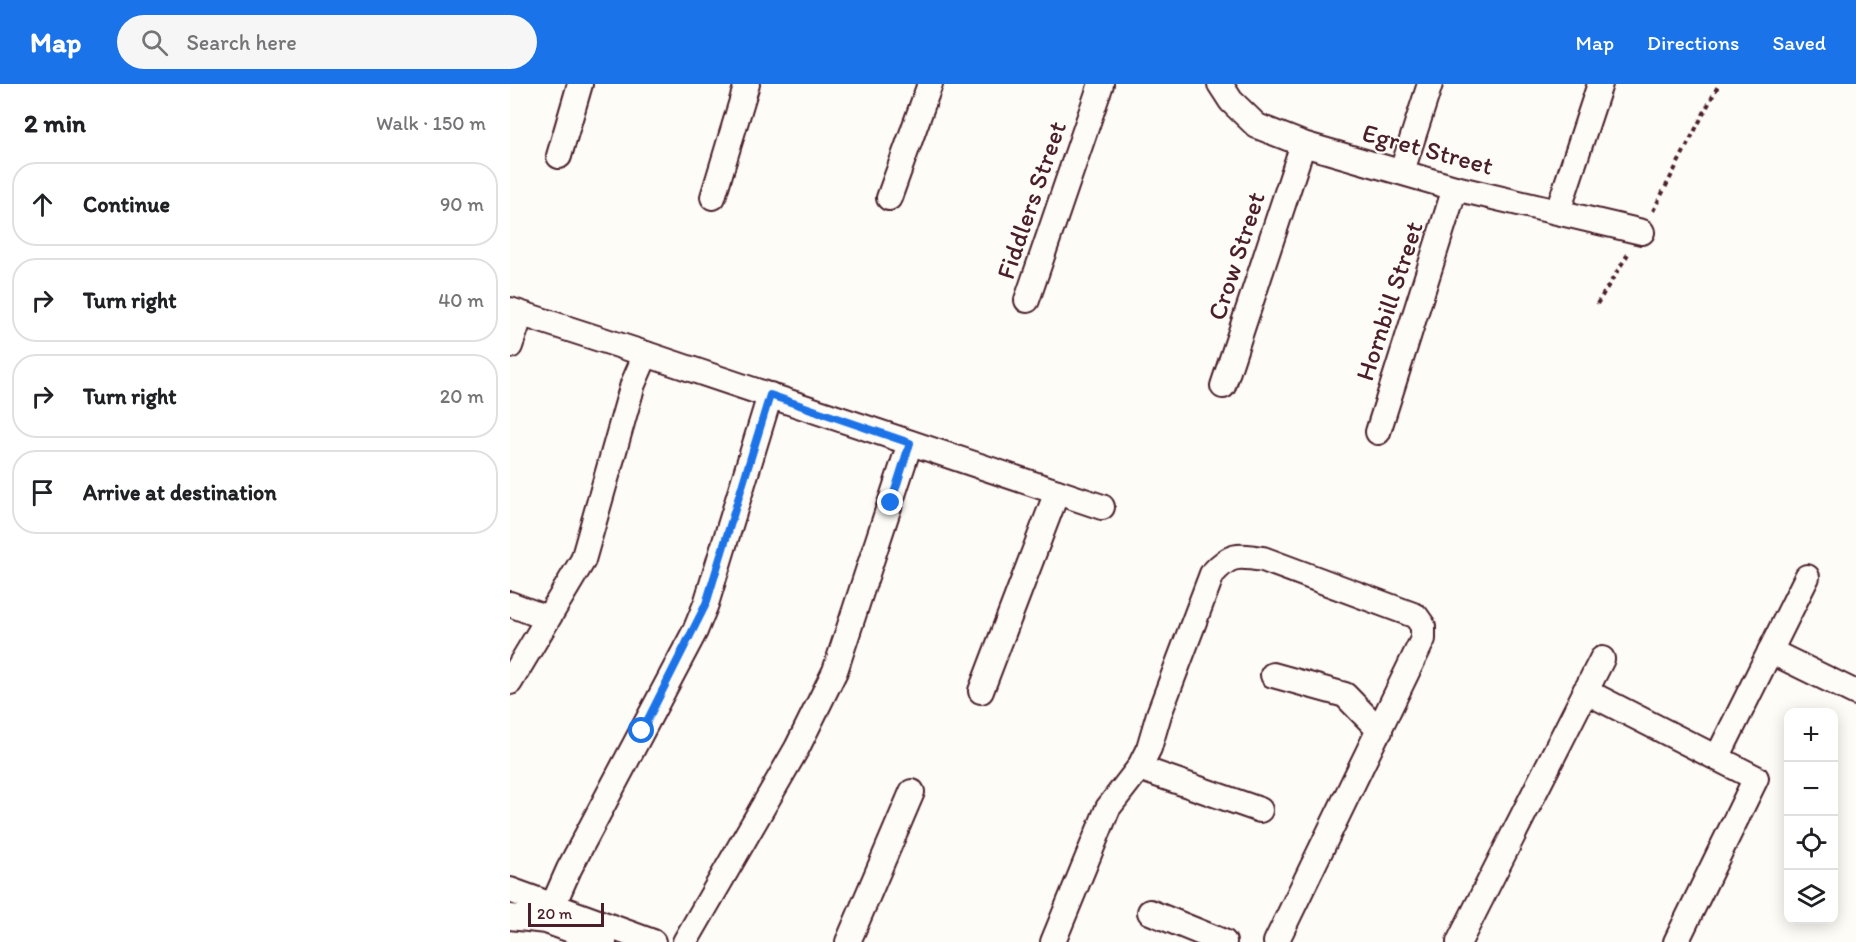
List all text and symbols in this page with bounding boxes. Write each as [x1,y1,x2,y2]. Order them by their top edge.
search box [117,15,537,69]
text: Map [30,25,81,59]
icon: search [138,26,171,59]
text: Search here [186,29,297,56]
text: Map [1576,30,1614,55]
text: Directions [1647,30,1739,55]
text: Saved [1772,30,1826,55]
text: 2 min [24,107,86,139]
text: Walk · 150 m [376,111,486,135]
street label: Egret Street [1359,116,1497,182]
street label: Fiddlers Street [989,117,1073,283]
icon: ahead [26,188,59,221]
street label: Crow Street [1200,188,1272,324]
text: Continue [83,191,170,218]
text: 90 m [440,192,484,216]
street label: Hornbill Street [1348,217,1430,385]
icon: right [26,284,59,317]
text: Turn right [83,287,177,314]
text: 40 m [438,288,484,312]
icon: right [26,380,59,413]
text: Turn right [83,383,177,410]
text: 20 m [440,384,484,408]
icon: arrive [26,476,59,509]
text: Arrive at destination [83,479,277,506]
route end [877,489,903,515]
map controls [1784,708,1838,924]
button: + [1784,708,1838,762]
route start [628,717,654,743]
button: − [1784,762,1838,816]
button: locate [1784,816,1838,870]
button: layers [1784,870,1838,924]
scale bar [528,900,604,928]
text: 20 m [537,904,572,923]

